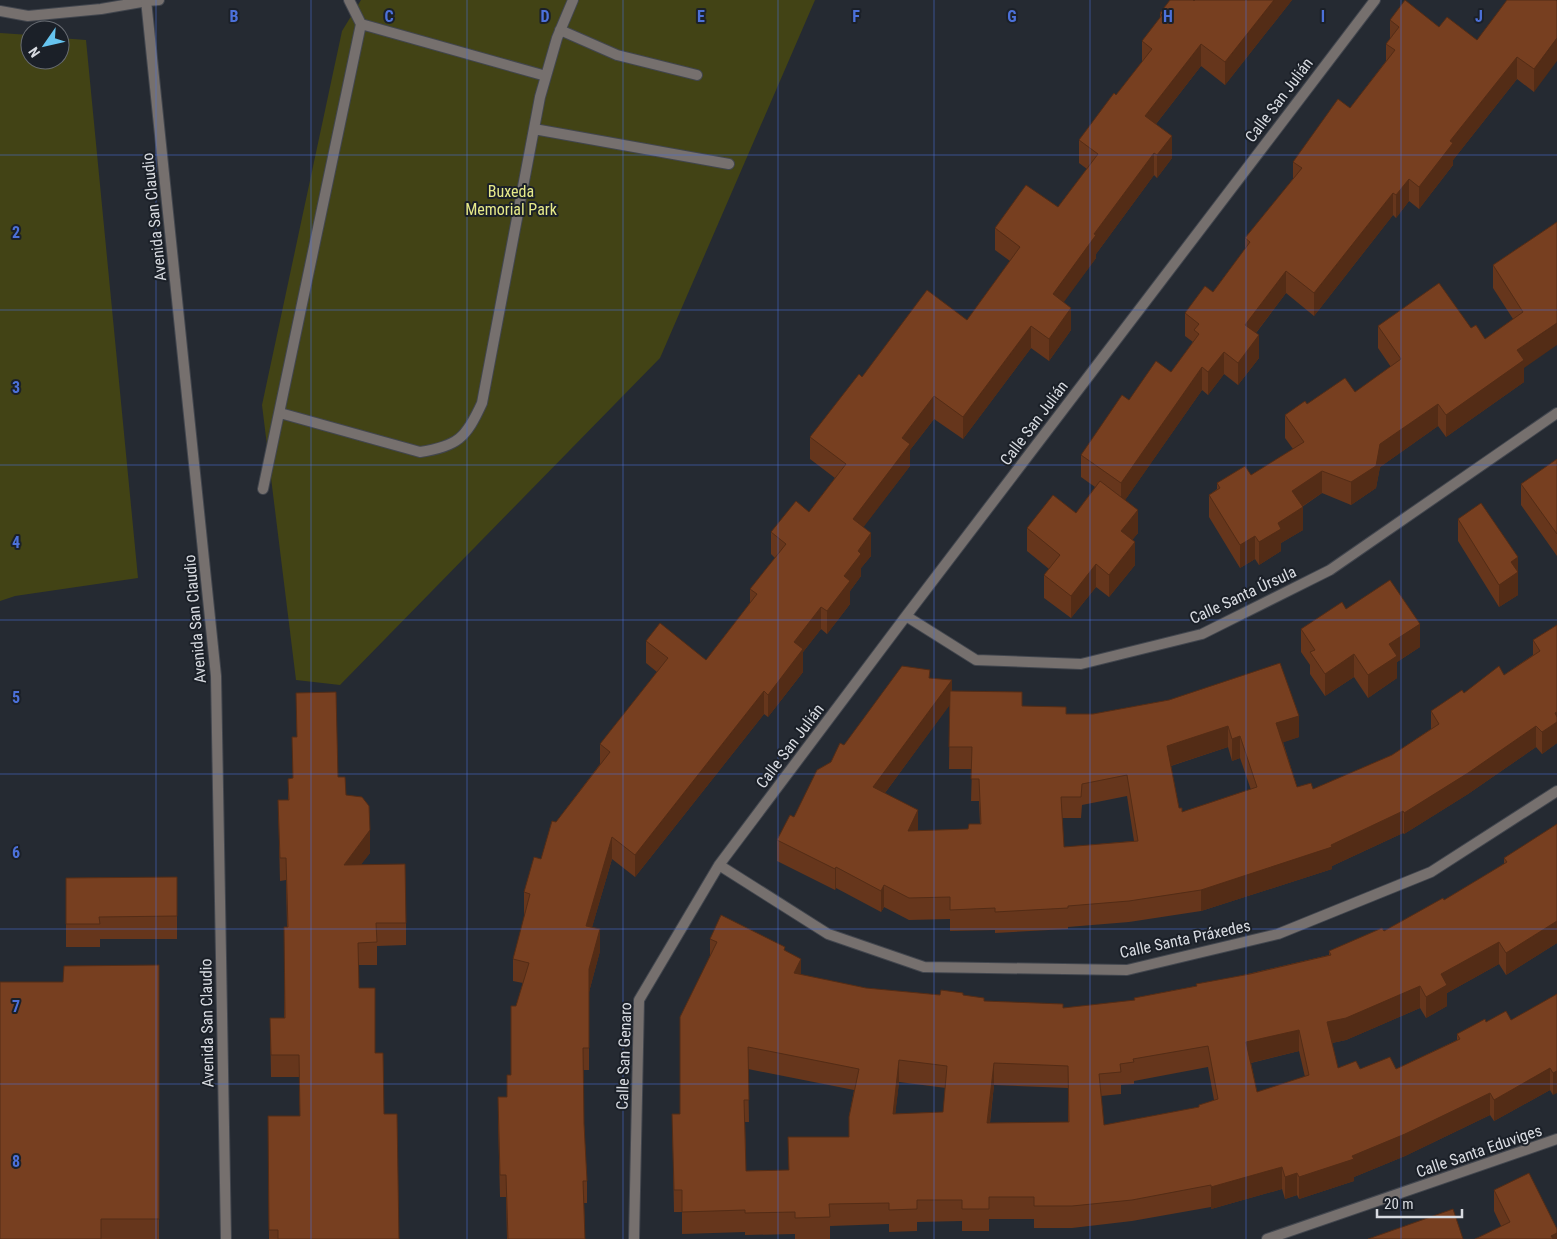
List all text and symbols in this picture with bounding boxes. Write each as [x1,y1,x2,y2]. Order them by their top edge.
text: B [230,7,239,26]
text: C [384,7,394,26]
text: D [540,7,550,26]
text: E [697,7,705,26]
text: F [852,7,860,26]
text: G [1007,7,1017,26]
text: H [1163,7,1173,26]
text: I [1321,7,1325,26]
text: J [1475,7,1483,26]
north arrow [20,20,70,70]
text: N [25,44,43,60]
street label: Calle San Julián [1241,54,1317,146]
street label: Avenida San Claudio [138,152,170,282]
park label: Buxeda Memorial Park [465,182,558,219]
text: 2 [12,223,20,242]
street label: Calle San Julián [996,377,1072,469]
text: 3 [12,378,20,397]
text: 4 [12,533,20,552]
street label: Avenida San Claudio [180,554,210,684]
street label: Calle Santa Úrsula [1187,562,1299,628]
text: 5 [12,688,20,707]
street label: Calle San Julián [752,700,828,792]
text: 6 [12,843,20,862]
street label: Calle Santa Práxedes [1118,916,1252,962]
street label: Avenida San Claudio [196,958,218,1088]
text: 7 [12,997,20,1016]
street label: Calle San Genaro [613,1002,635,1110]
street label: Calle Santa Eduviges [1414,1121,1544,1181]
text: 8 [12,1152,20,1171]
scale bar [1377,1186,1462,1218]
text: 20 m [1384,1195,1414,1213]

